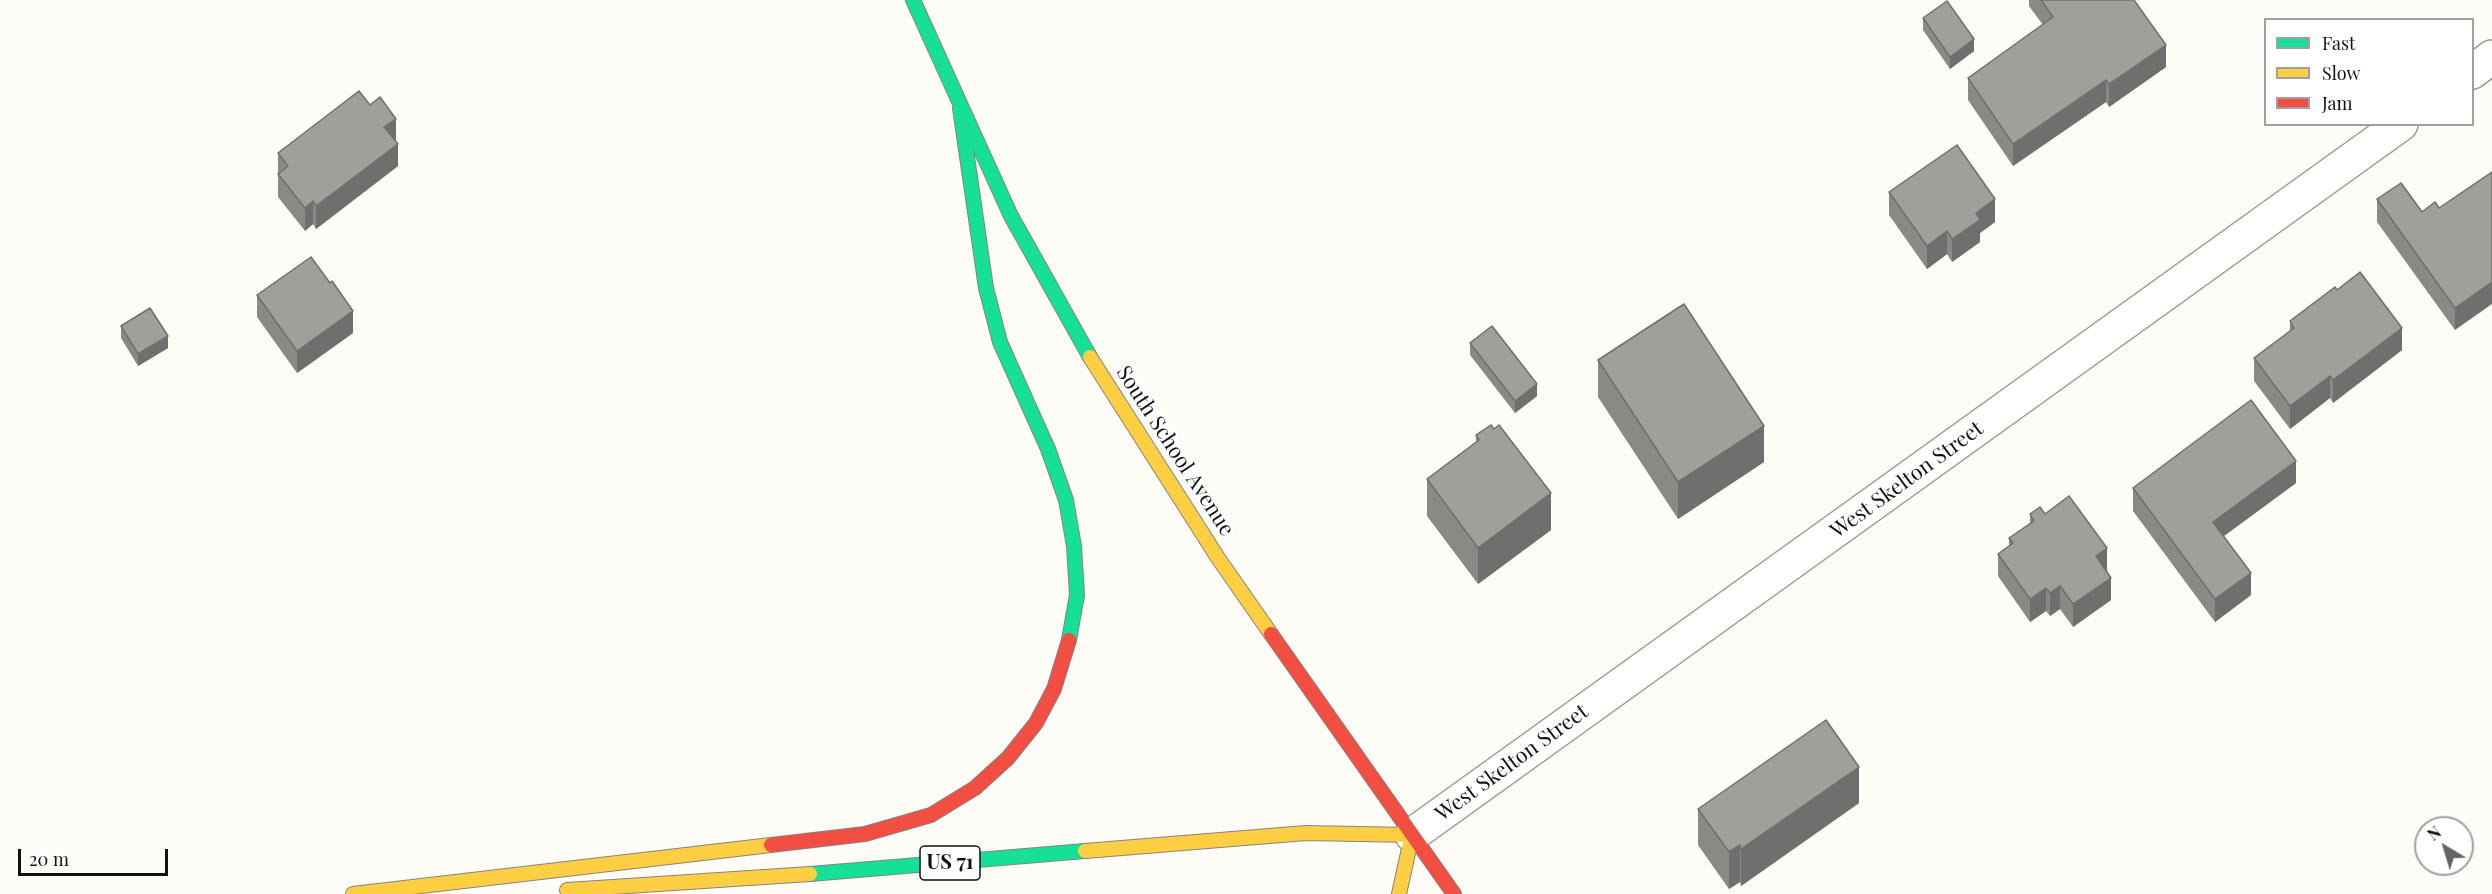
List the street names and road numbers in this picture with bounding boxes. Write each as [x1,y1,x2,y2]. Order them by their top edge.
street label: South School Avenue [1111,361,1239,541]
street label: West Skelton Street [1826,416,1988,544]
street label: West Skelton Street [1431,699,1593,827]
road number: US 71 [920,846,980,880]

